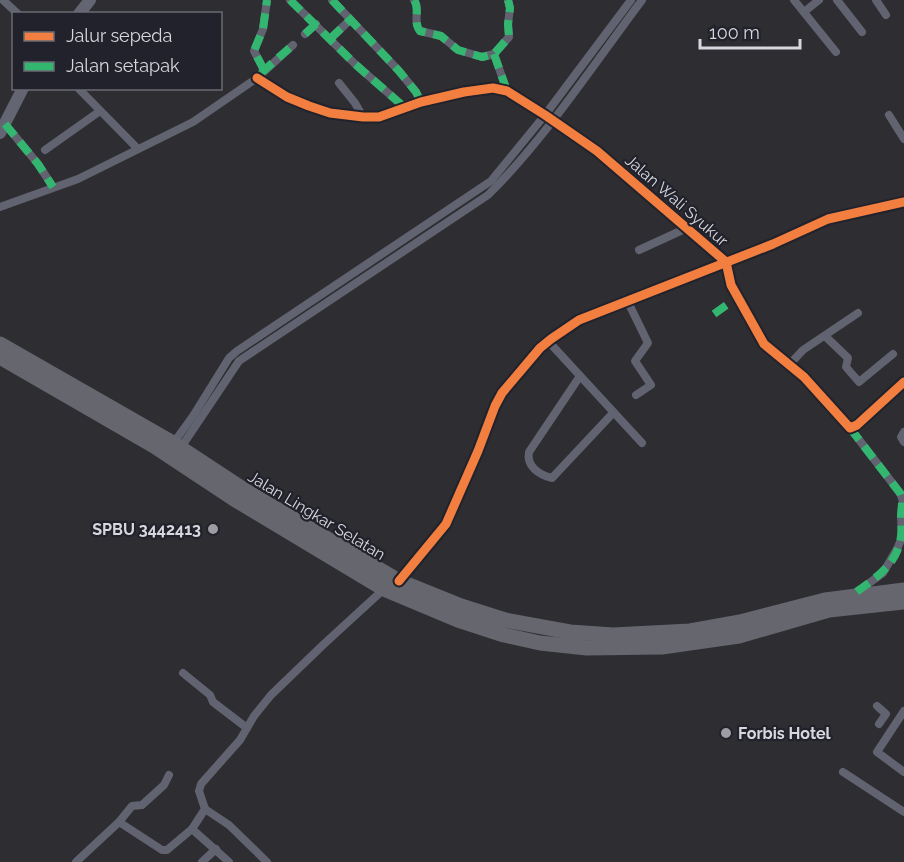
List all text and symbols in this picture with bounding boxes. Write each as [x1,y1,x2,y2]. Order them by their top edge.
legend [12,12,222,90]
scale bar [700,12,800,50]
text: 100 m [709,22,760,43]
text: Jalur sepeda [66,25,172,46]
text: Jalan setapak [66,55,180,76]
street label: Jalan Wali Syukur [621,151,732,250]
street label: Jalan Lingkar Selatan [245,467,389,564]
place label: SPBU 3442413 [92,520,201,539]
marker: SPBU 3442413 [206,522,220,536]
place label: Forbis Hotel [738,724,832,743]
marker: Forbis Hotel [719,726,733,740]

